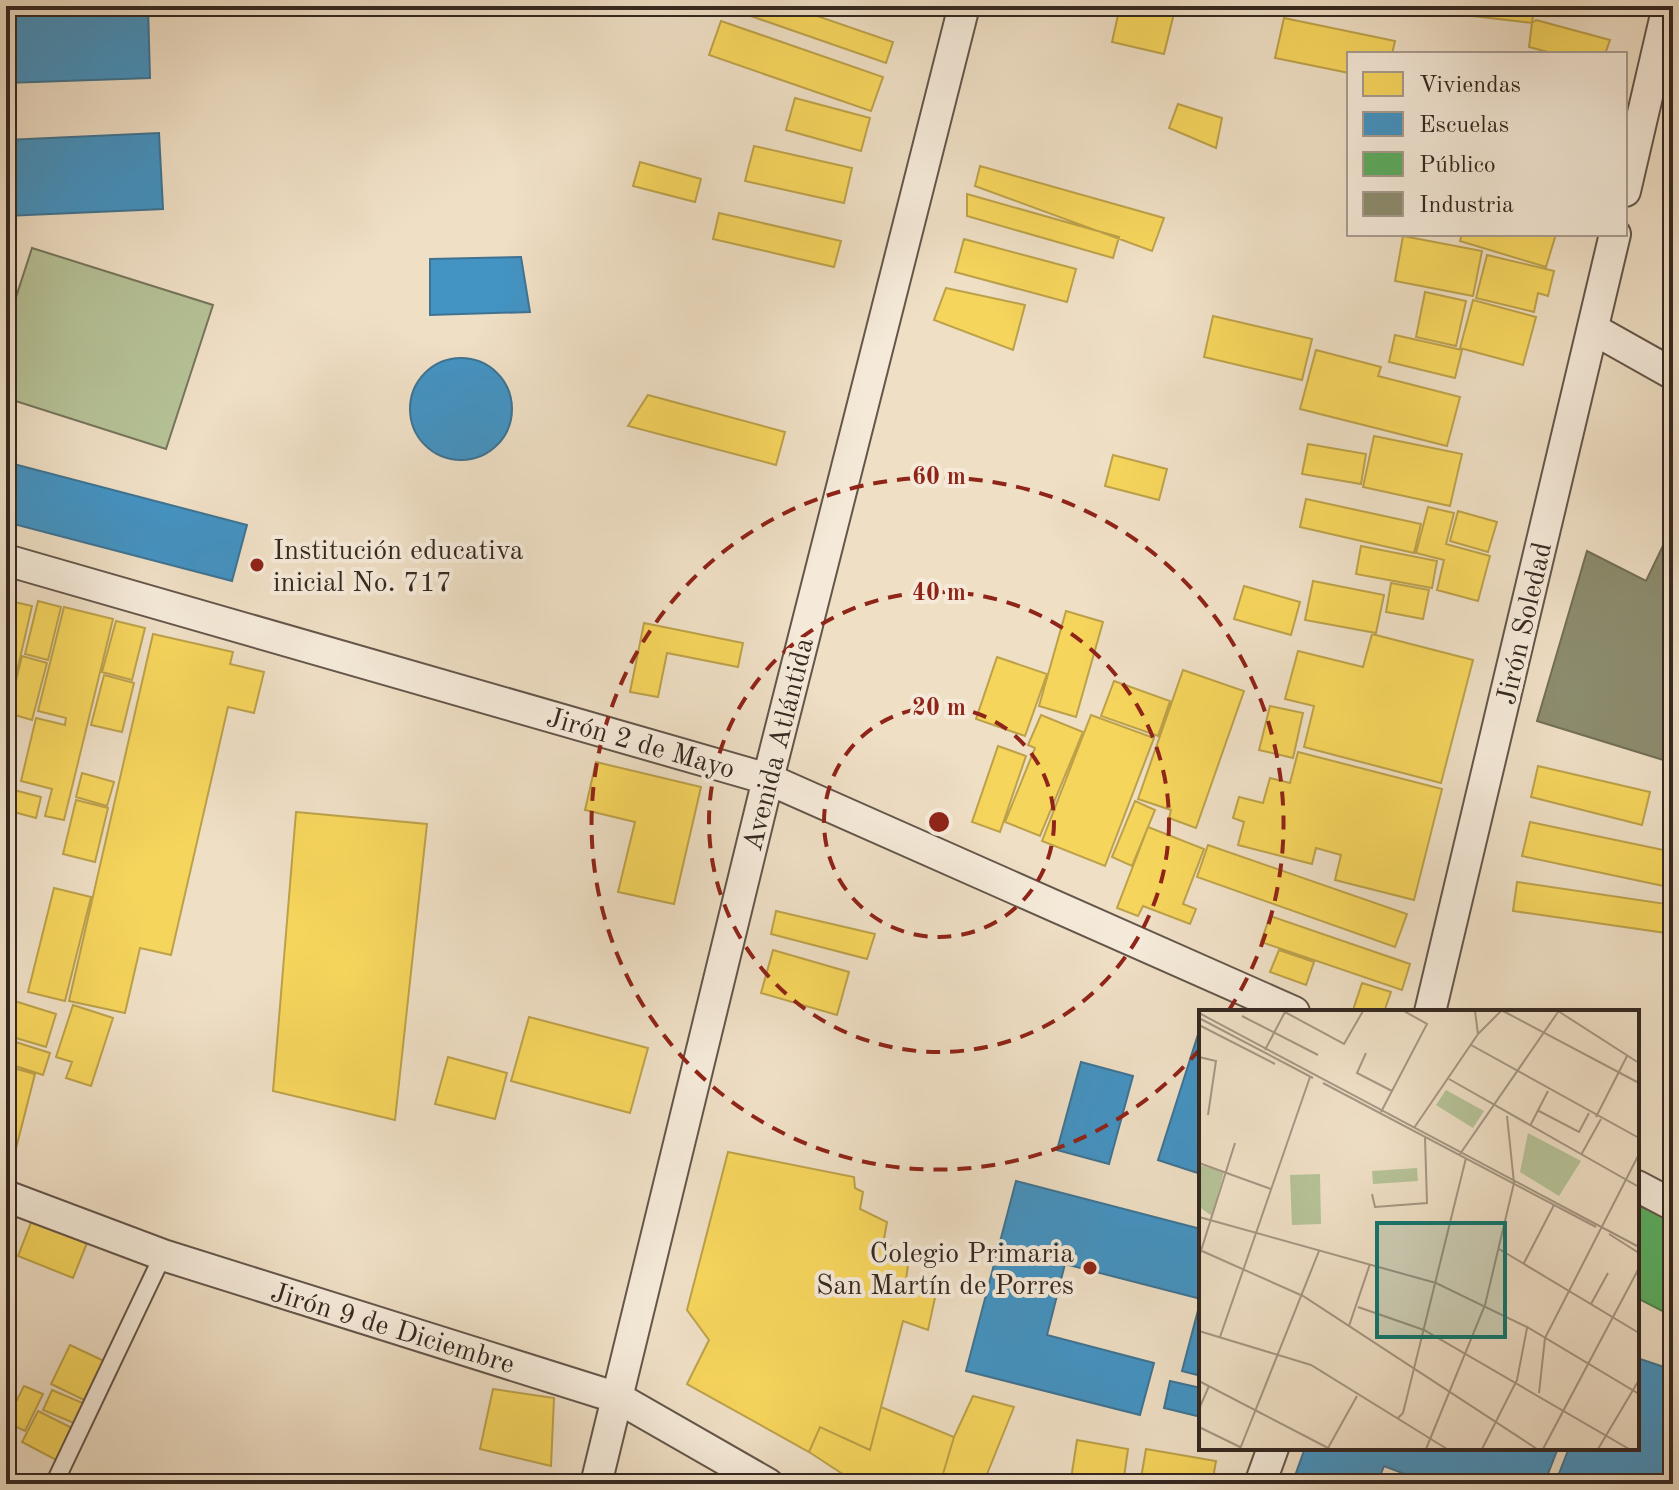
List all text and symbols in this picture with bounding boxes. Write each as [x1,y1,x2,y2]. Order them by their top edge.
legend [1347,52,1627,236]
text: Viviendas [1419,74,1521,98]
text: Escuelas [1419,114,1509,138]
text: Público [1419,154,1496,178]
text: Industria [1419,194,1514,218]
text: 60 m [912,466,966,490]
place label: Institución educativa inicial No. 717 [273,538,524,598]
street label: Jirón Soledad [1494,540,1558,708]
marker: Institución educativa inicial No. 717 [248,556,266,574]
text: 40 m [912,582,966,606]
street label: Avenida Atlántida [740,635,820,854]
text: 20 m [912,697,966,721]
street label: Jirón 2 de Mayo [543,705,738,785]
centre of rings [925,808,953,836]
inset map [1199,1010,1639,1450]
place label: Colegio Primaria San Martín de Porres [816,1241,1074,1301]
marker: Colegio Primaria San Martín de Porres [1081,1259,1099,1277]
street label: Jirón 9 de Diciembre [267,1279,517,1380]

